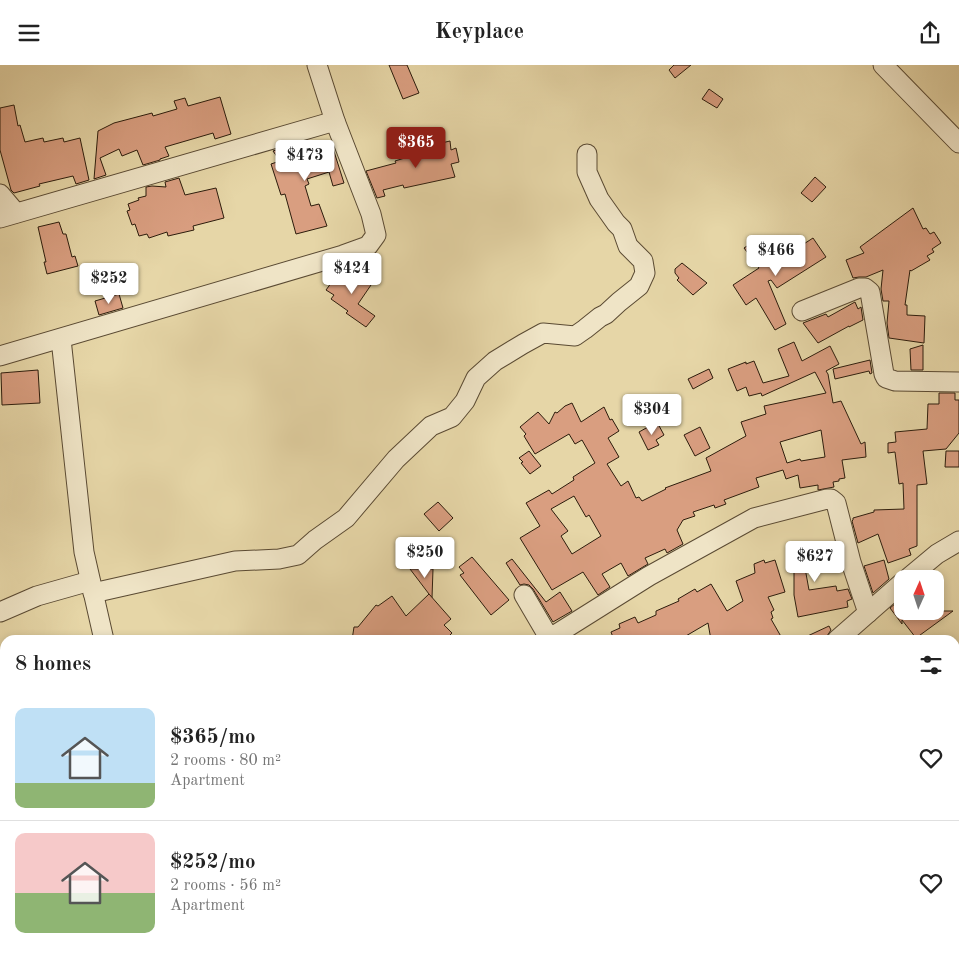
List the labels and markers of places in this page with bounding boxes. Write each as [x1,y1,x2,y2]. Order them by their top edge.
pin: $365 [386,127,446,169]
pin: $473 [275,139,335,182]
pin: $466 [746,235,806,277]
pin: $424 [322,253,382,295]
pin: $252 [79,263,139,305]
pin: $304 [622,393,682,436]
pin: $250 [395,537,455,579]
pin: $627 [785,541,845,583]

